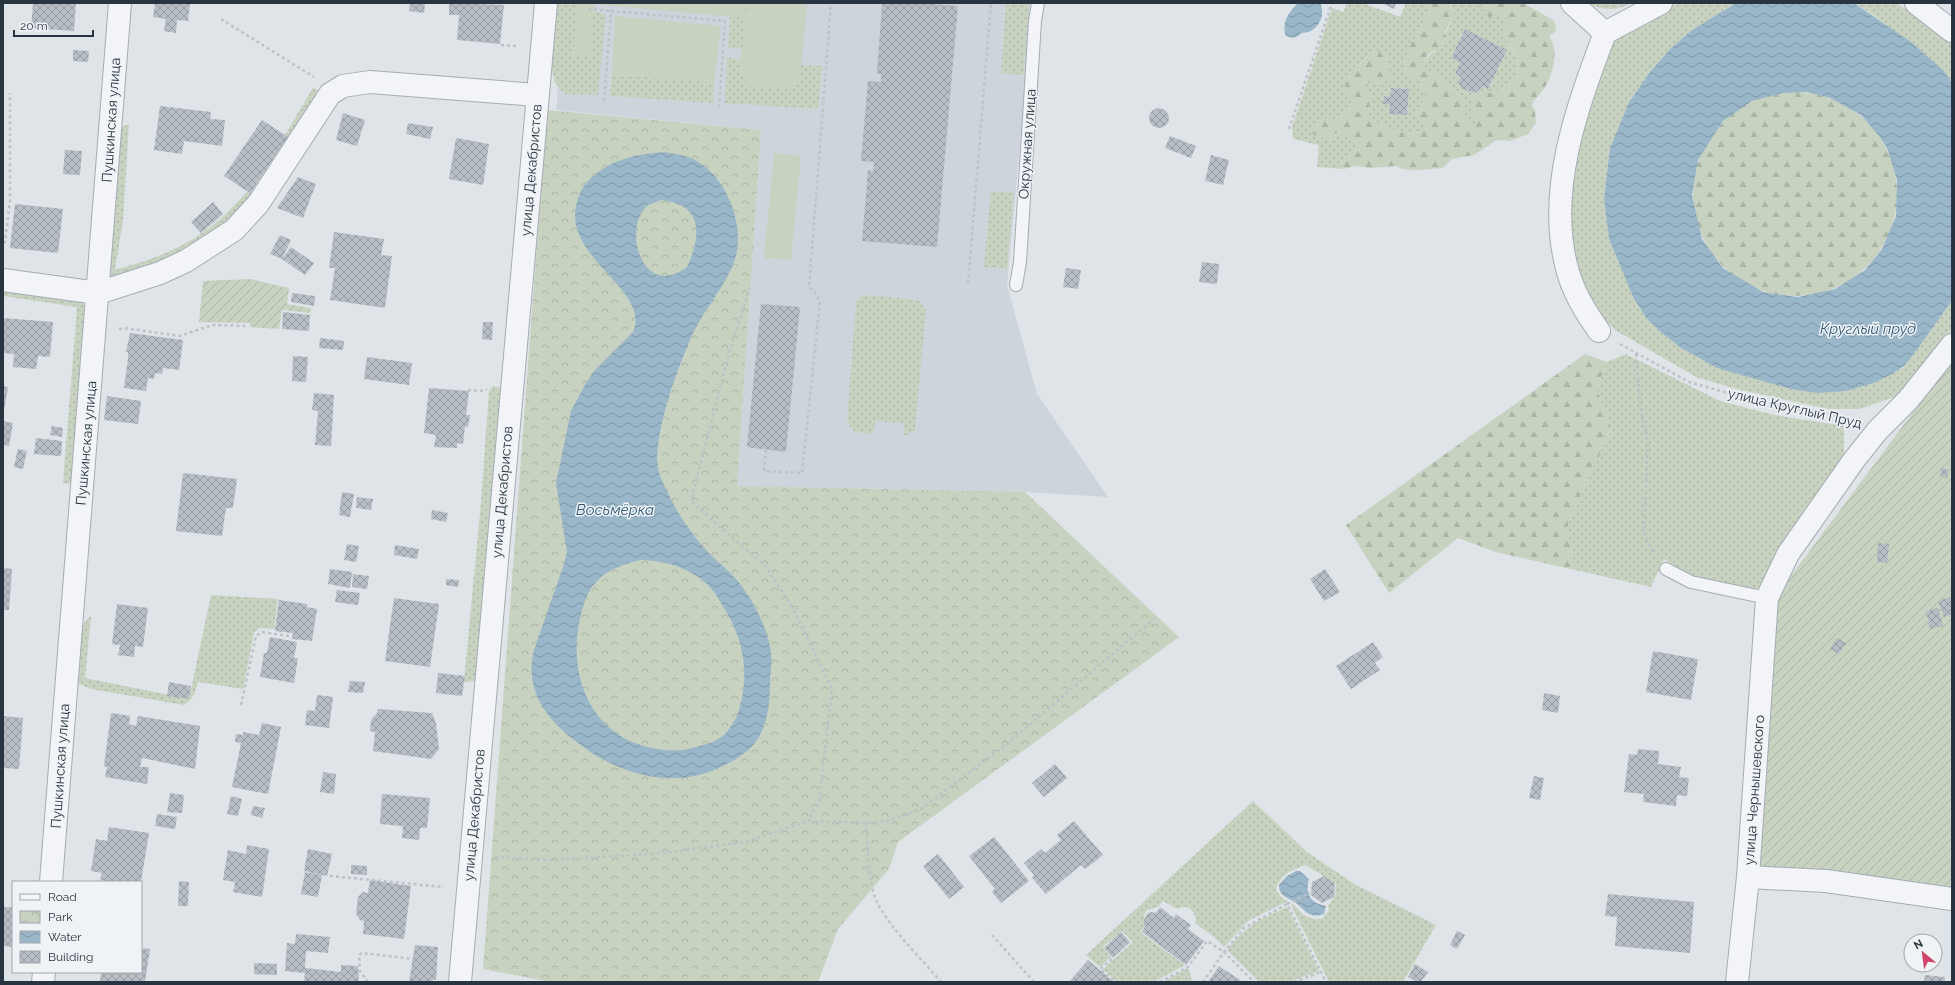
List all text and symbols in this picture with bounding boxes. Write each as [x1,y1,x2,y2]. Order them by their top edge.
scale bar [14,12,93,38]
text: 20 m [20,19,48,33]
street label: Пушкинская улица [99,57,123,183]
street label: Окружная улица [1015,88,1039,200]
street label: улица Декабристов [517,103,545,237]
water label: Круглый пруд [1820,320,1916,338]
street label: Пушкинская улица [73,380,99,506]
street label: улица Круглый Пруд [1726,385,1864,431]
street label: улица Декабристов [488,425,516,559]
water label: Восьмёрка [576,501,654,519]
street label: Пушкинская улица [48,703,72,829]
street label: улица Чернышевского [1741,714,1767,866]
street label: улица Декабристов [460,748,488,882]
legend [12,881,142,973]
text: Road [48,890,77,904]
text: Park [48,910,73,924]
text: Water [48,930,82,944]
north arrow [1903,933,1943,973]
text: N [1912,937,1925,952]
text: Building [48,950,94,964]

